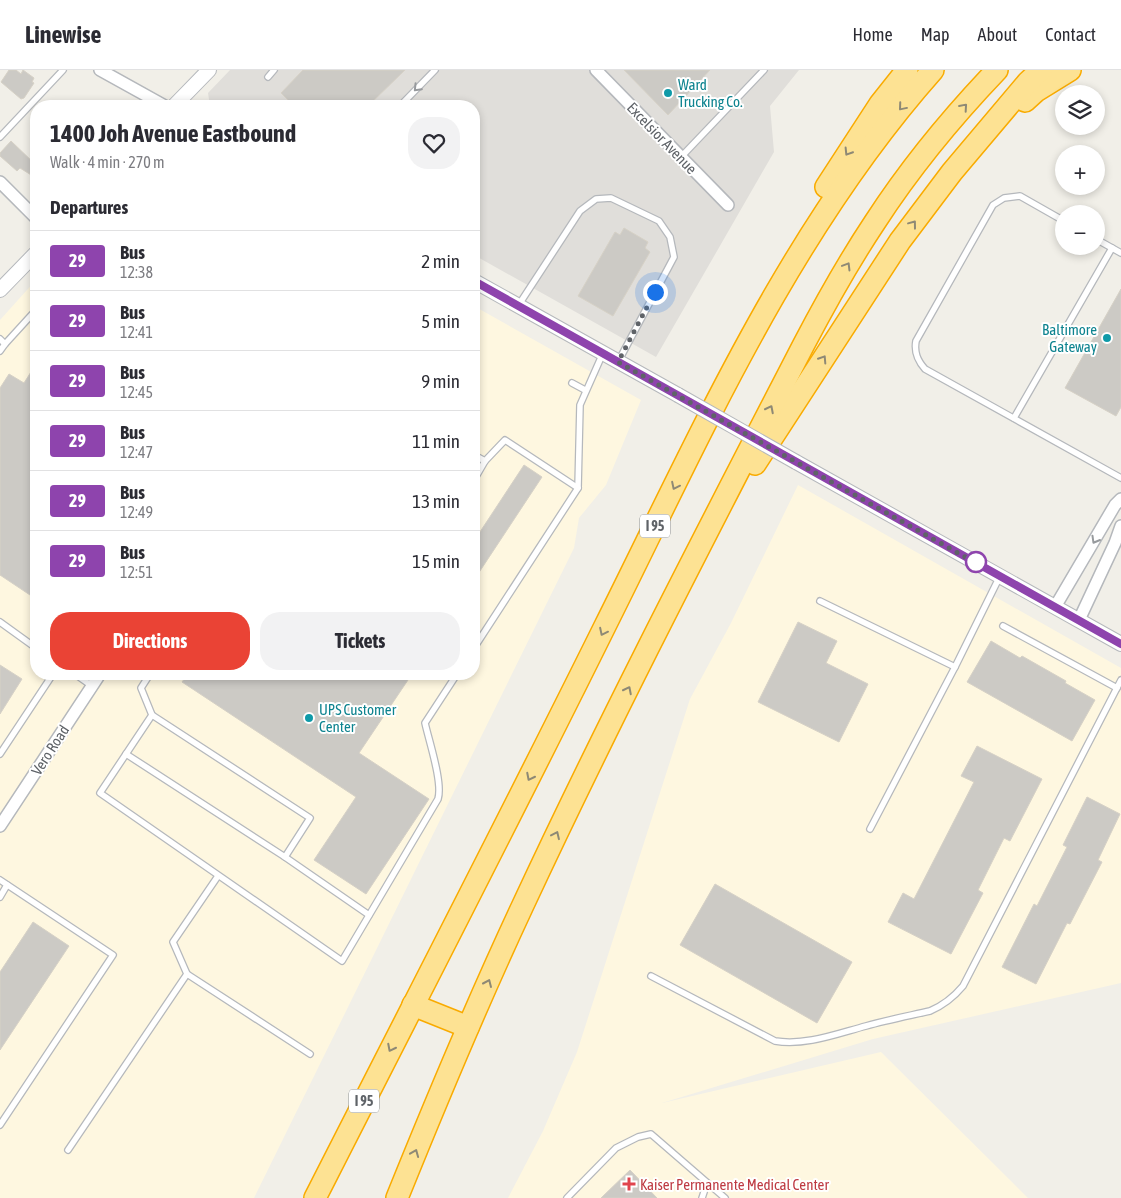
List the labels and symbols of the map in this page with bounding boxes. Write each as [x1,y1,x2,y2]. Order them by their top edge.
place label: Ward Trucking Co. [678,76,743,110]
one-way arrow [414,82,423,91]
marker: Ward Trucking Co. [662,87,674,99]
street label: Excelsior Avenue [624,99,700,177]
one-way arrow [899,101,907,110]
one-way arrow [958,103,967,112]
one-way arrow [845,147,854,156]
one-way arrow [908,221,916,230]
one-way arrow [841,263,851,272]
your location [643,280,668,305]
place label: Baltimore Gateway [1042,321,1097,355]
marker: Baltimore Gateway [1101,332,1113,344]
one-way arrow [817,355,826,364]
one-way arrow [764,405,774,414]
one-way arrow [671,481,681,490]
road number: I 95 [640,514,670,538]
one-way arrow [1091,534,1101,543]
unlabelled marker [965,551,987,573]
one-way arrow [599,626,609,635]
one-way arrow [622,686,632,695]
place label: UPS Customer Center [319,701,397,735]
marker: UPS Customer Center [303,712,315,724]
street label: Vero Road [28,722,72,778]
one-way arrow [526,771,536,780]
one-way arrow [550,832,560,841]
one-way arrow [481,979,492,988]
one-way arrow [387,1043,397,1052]
road number: I 95 [349,1089,379,1112]
one-way arrow [409,1149,420,1158]
place label: Kaiser Permanente Medical Center [640,1176,829,1193]
marker: Kaiser Permanente Medical Center [622,1177,636,1191]

